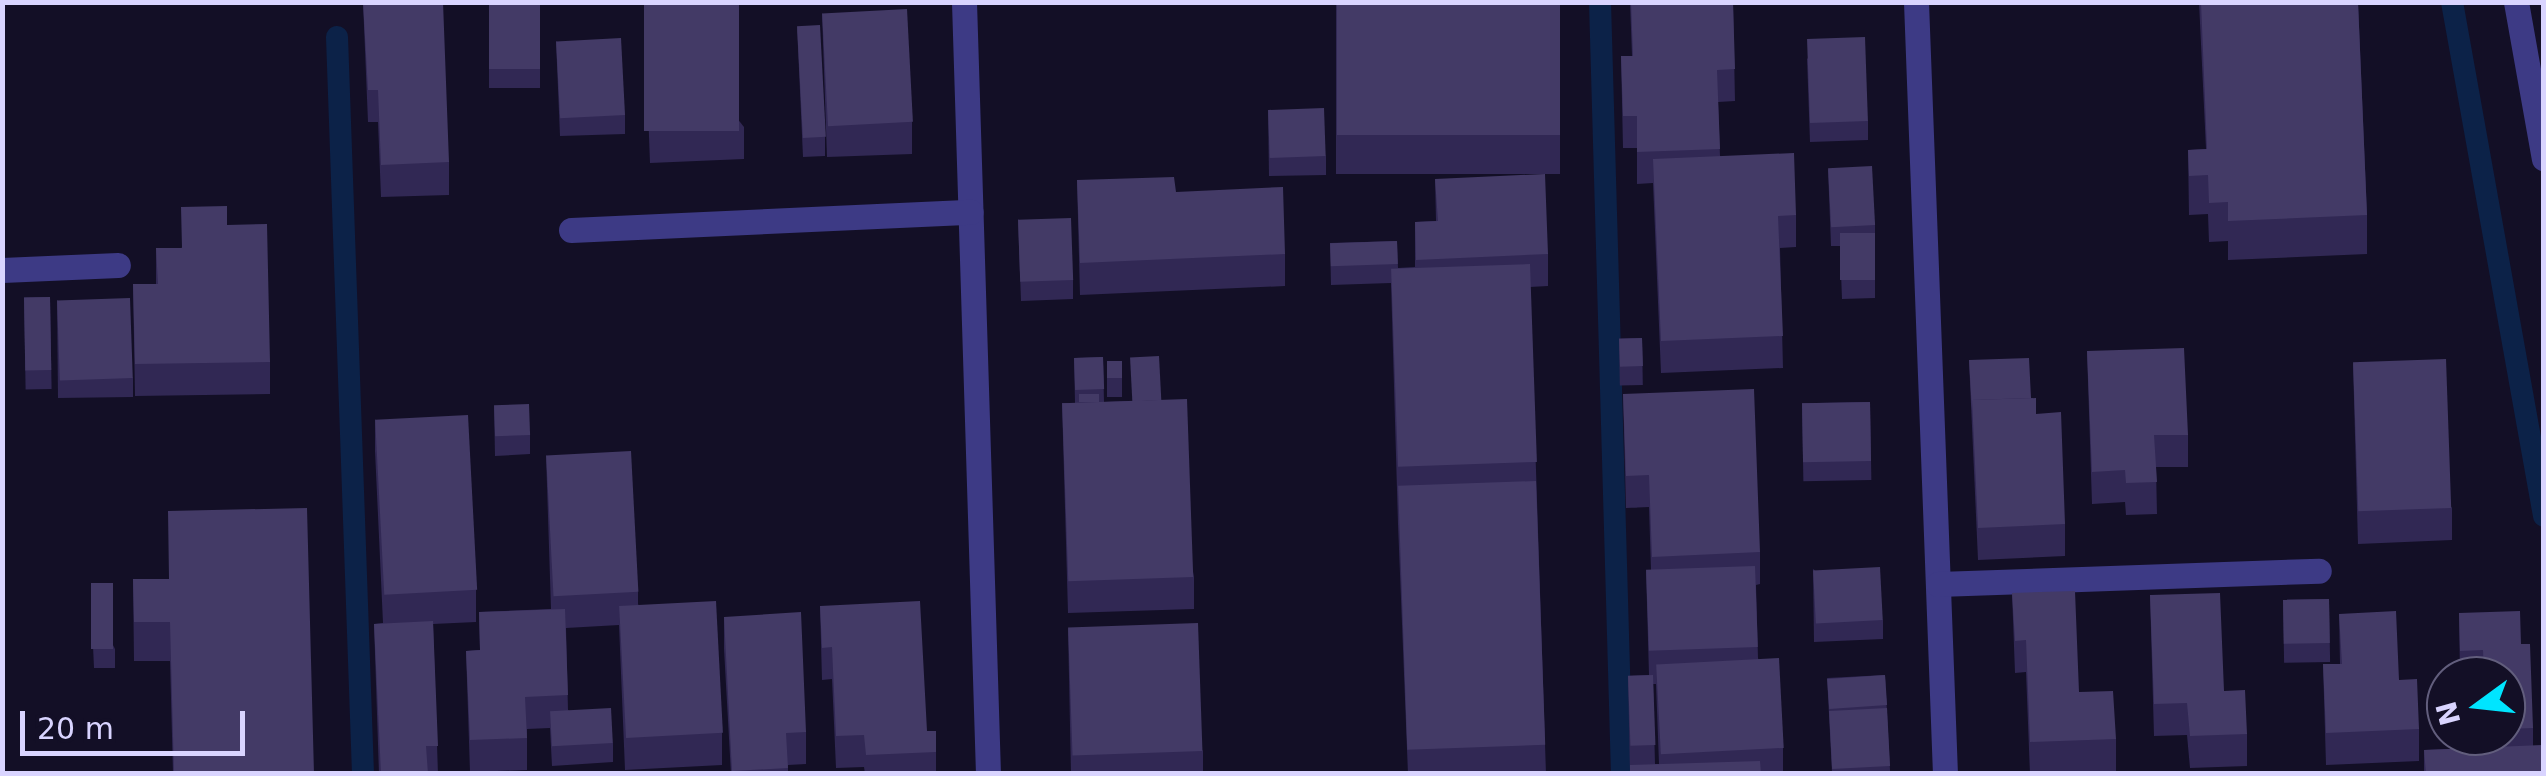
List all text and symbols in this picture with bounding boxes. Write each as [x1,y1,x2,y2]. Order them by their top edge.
north arrow [2426,656,2526,756]
scale bar [25,691,250,753]
text: N [2430,698,2467,729]
text: 20 m [37,711,114,746]

